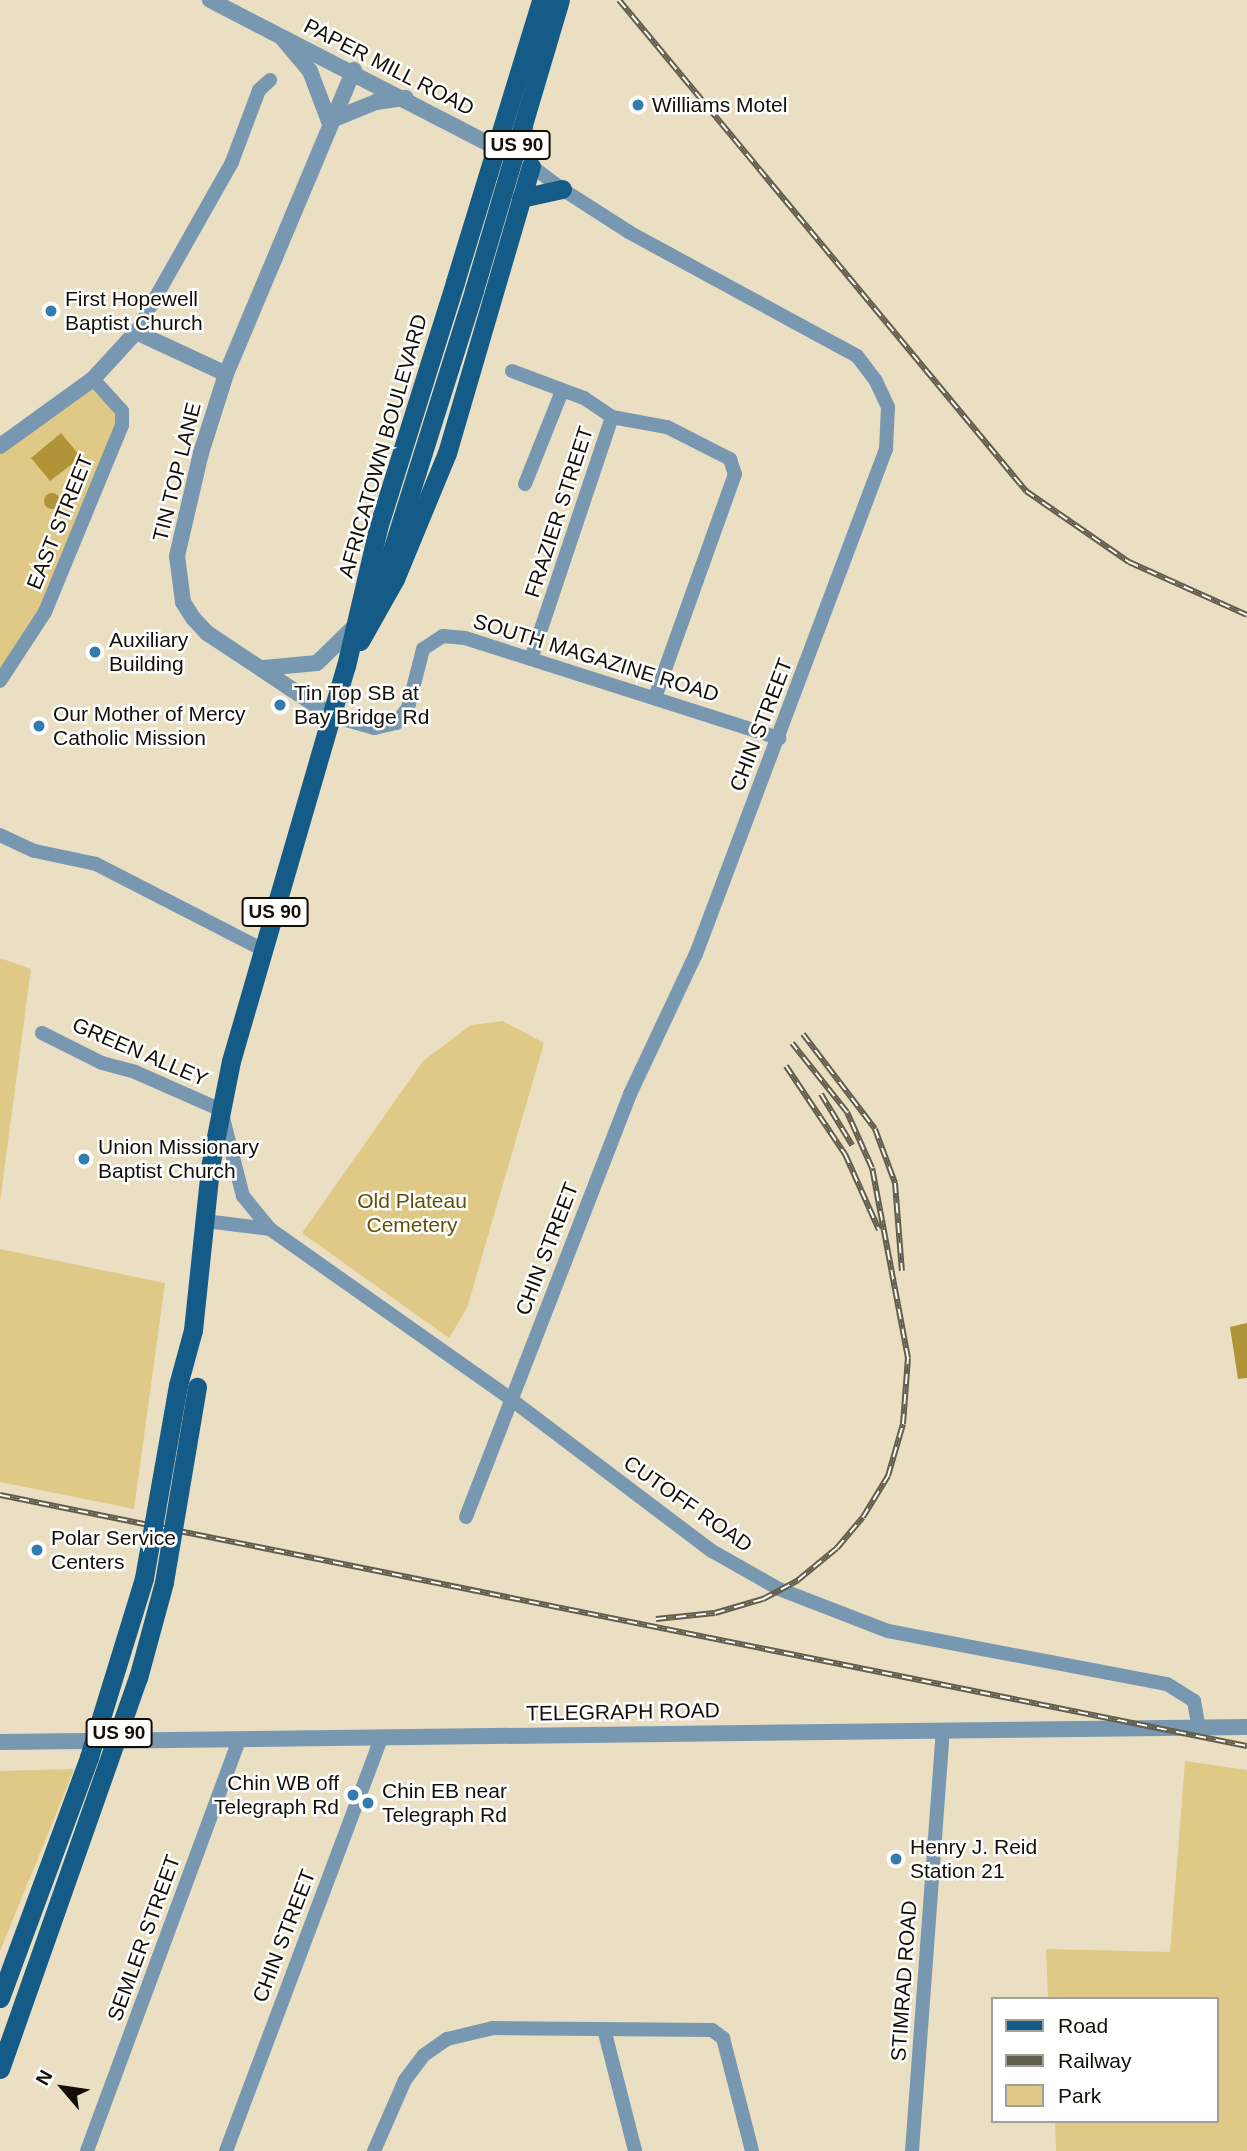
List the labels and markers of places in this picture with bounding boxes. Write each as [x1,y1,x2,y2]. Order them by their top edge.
place label: Williams Motel [652,92,787,118]
marker: Williams Motel [630,97,646,113]
place label: First Hopewell Baptist Church [65,286,203,336]
marker: First Hopewell Baptist Church [43,303,59,319]
place label: Auxiliary Building [109,627,188,677]
marker: Auxiliary Building [87,644,103,660]
place label: Tin Top SB at Bay Bridge Rd [294,680,429,730]
marker: Tin Top SB at Bay Bridge Rd [272,697,288,713]
place label: Our Mother of Mercy Catholic Mission [53,701,246,751]
marker: Our Mother of Mercy Catholic Mission [31,718,47,734]
place label: Union Missionary Baptist Church [98,1134,259,1184]
marker: Union Missionary Baptist Church [76,1151,92,1167]
place label: Polar Service Centers [51,1525,176,1575]
marker: Polar Service Centers [29,1542,45,1558]
place label: Chin WB off Telegraph Rd [214,1770,339,1820]
place label: Chin EB near Telegraph Rd [382,1778,507,1828]
marker: Chin WB off Telegraph Rd [345,1787,361,1803]
marker: Chin EB near Telegraph Rd [360,1795,376,1811]
place label: Henry J. Reid Station 21 [910,1834,1037,1884]
marker: Henry J. Reid Station 21 [888,1851,904,1867]

